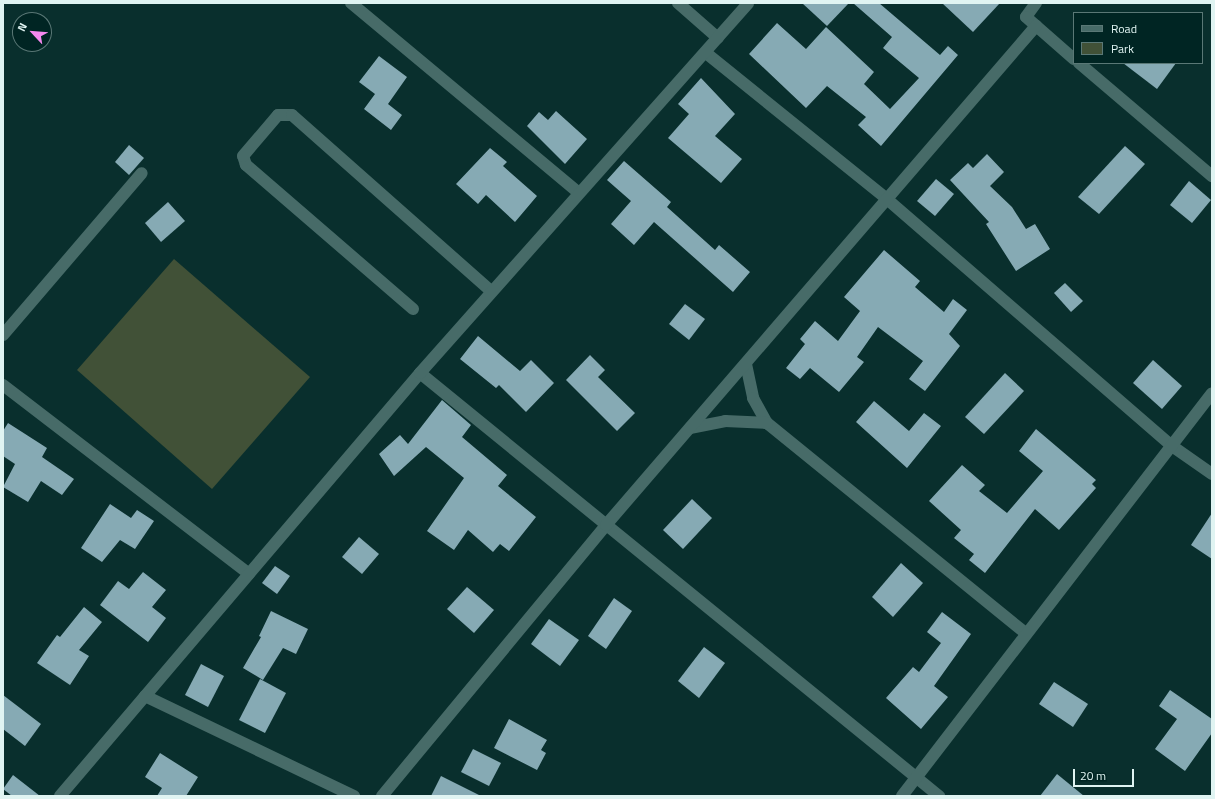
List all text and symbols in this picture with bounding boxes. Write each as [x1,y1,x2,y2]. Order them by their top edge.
north arrow [12,12,52,52]
legend [1073,12,1203,64]
text: Road [1111,19,1137,38]
text: N [13,20,31,34]
text: Park [1111,39,1134,58]
scale bar [1075,761,1136,787]
text: 20 m [1080,766,1106,785]

